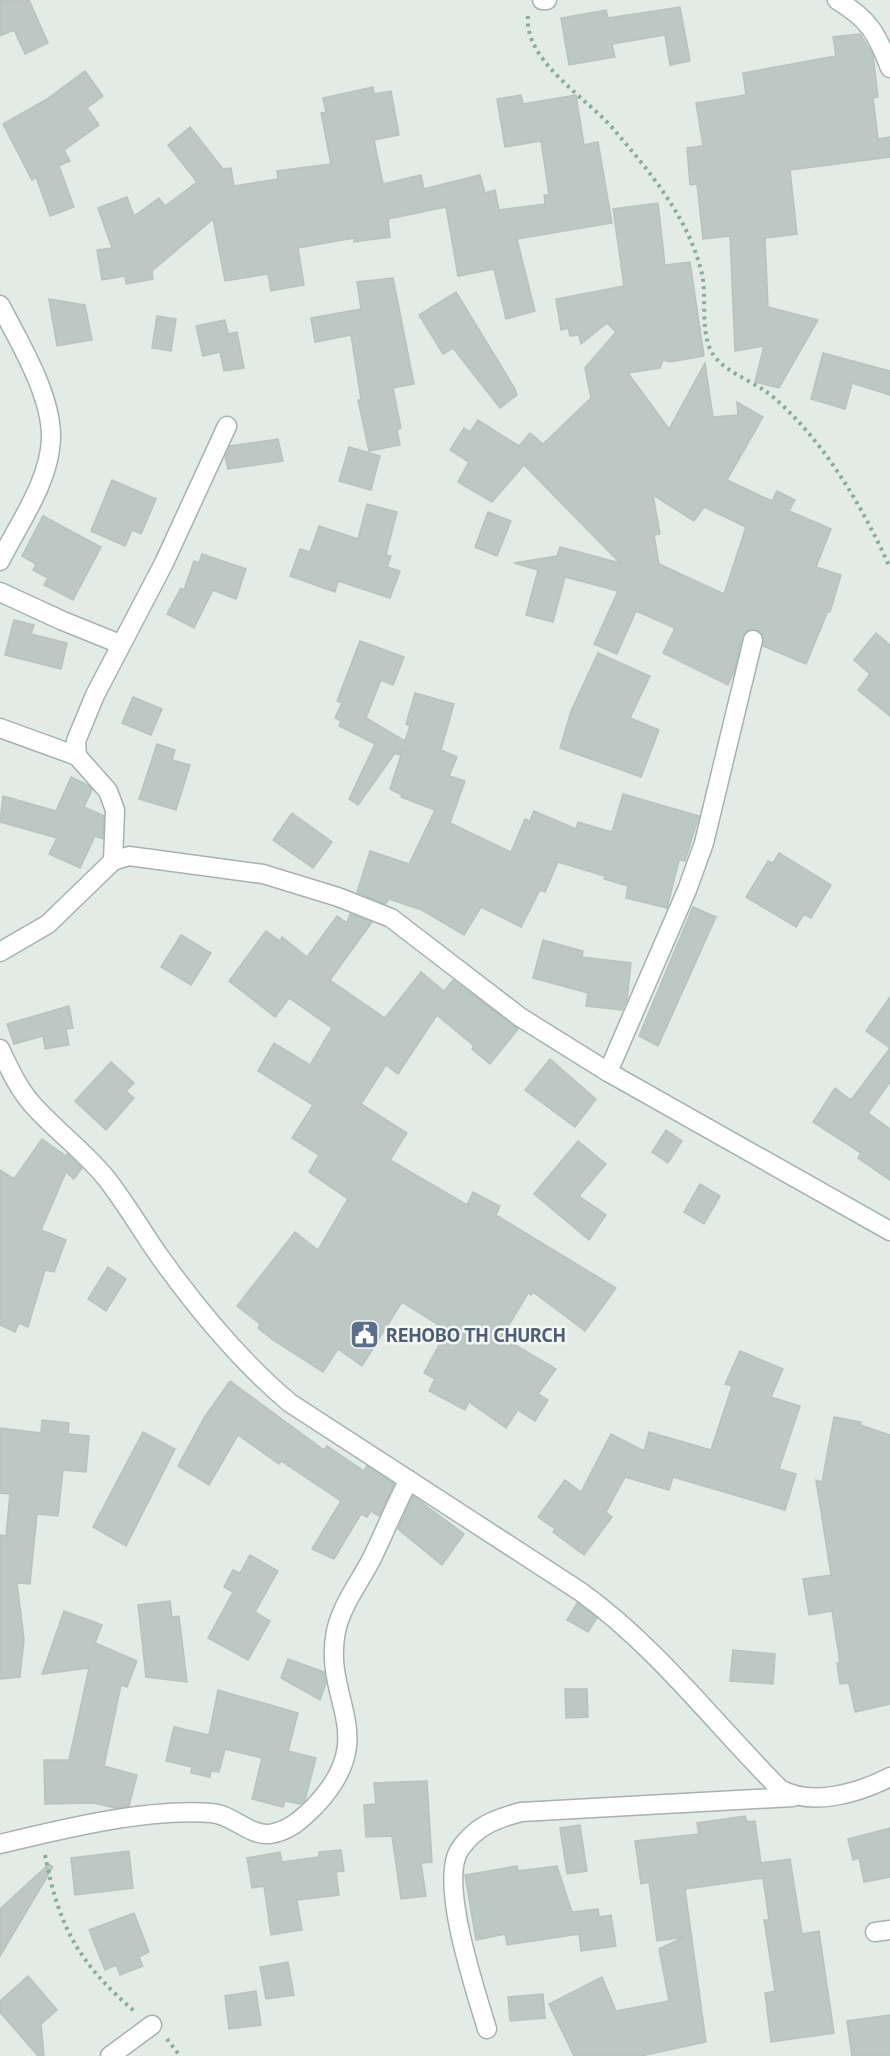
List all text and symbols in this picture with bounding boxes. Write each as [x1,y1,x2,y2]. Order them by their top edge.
public building icon: REHOBO TH CHURCH [349,1319,381,1351]
place label: REHOBO TH CHURCH [386,1322,566,1348]

